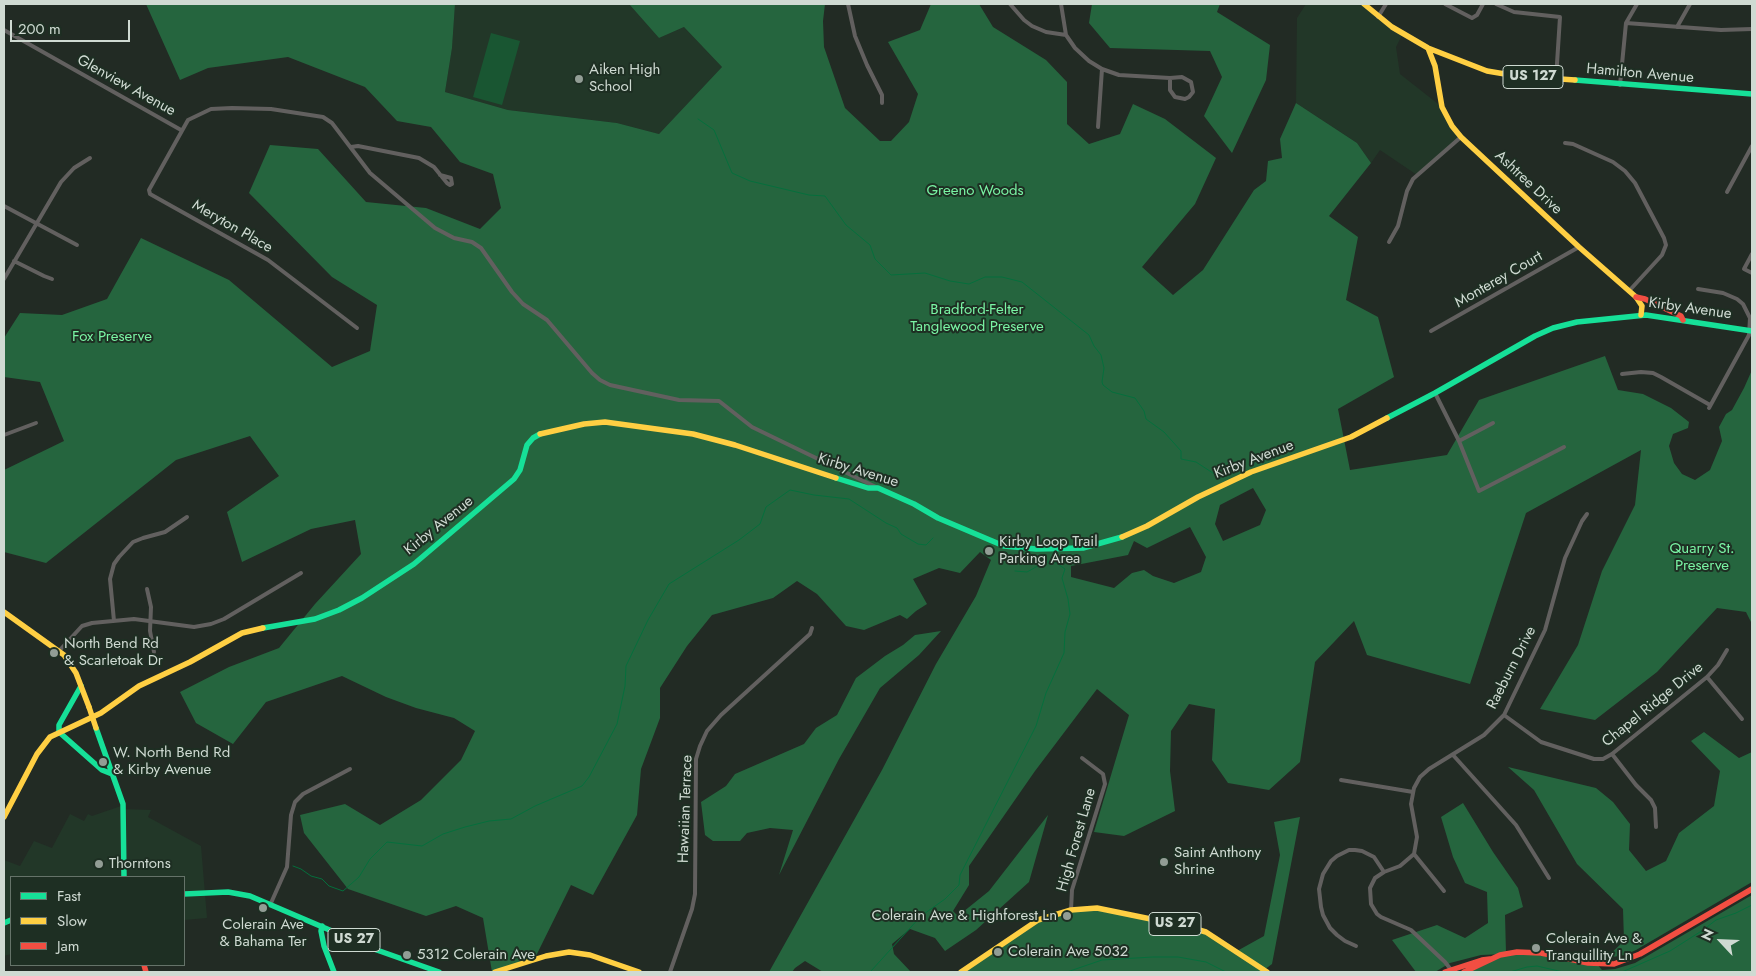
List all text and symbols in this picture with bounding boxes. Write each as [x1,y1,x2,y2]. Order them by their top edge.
scale bar [12,10,132,42]
text: 200 m [18,18,61,40]
street label: Glenview Avenue [74,51,178,121]
street label: Hamilton Avenue [1585,60,1695,88]
place label: Aiken High School [589,61,660,96]
road number: US 127 [1503,66,1563,88]
marker: Aiken High School [573,73,585,85]
street label: Ashtree Drive [1491,147,1565,219]
park label: Greeno Woods [926,182,1024,200]
street label: Meryton Place [189,197,275,257]
street label: Monterey Court [1452,248,1546,312]
street label: Kirby Avenue [1647,294,1733,324]
park label: Bradford-Felter Tanglewood Preserve [910,301,1044,336]
park label: Fox Preserve [72,328,152,346]
street label: Kirby Avenue [1212,437,1296,483]
street label: Kirby Avenue [815,450,901,492]
street label: Kirby Avenue [401,493,477,559]
place label: Kirby Loop Trail Parking Area [999,533,1098,568]
park label: Quarry St. Preserve [1669,540,1735,575]
marker: Kirby Loop Trail Parking Area [983,545,995,557]
street label: Raeburn Drive [1483,624,1541,712]
place label: North Bend Rd & Scarletoak Dr [64,635,163,670]
marker: North Bend Rd & Scarletoak Dr [48,647,60,659]
street label: Chapel Ridge Drive [1599,659,1707,751]
place label: W. North Bend Rd & Kirby Avenue [113,744,230,779]
street label: Hawaiian Terrace [675,755,697,863]
marker: W. North Bend Rd & Kirby Avenue [97,756,109,768]
street label: High Forest Lane [1054,786,1100,894]
place label: Saint Anthony Shrine [1174,844,1261,879]
place label: Thorntons [109,855,171,873]
marker: Saint Anthony Shrine [1158,856,1170,868]
marker: Thorntons [93,858,105,870]
legend [10,876,185,966]
text: Fast [57,885,81,907]
marker: Colerain Ave & Bahama Ter [257,902,269,914]
place label: Colerain Ave & Highforest Ln [871,907,1057,925]
text: Slow [57,910,87,932]
marker: Colerain Ave & Highforest Ln [1061,910,1073,922]
road number: US 27 [1149,912,1201,936]
place label: Colerain Ave & Bahama Ter [219,916,307,951]
north arrow [1696,916,1746,966]
text: N [1696,925,1719,944]
road number: US 27 [328,928,380,952]
place label: Colerain Ave & Tranquillity Ln [1546,930,1642,965]
text: Jam [57,935,80,957]
marker: Colerain Ave & Tranquillity Ln [1530,942,1542,954]
place label: Colerain Ave 5032 [1008,943,1128,961]
place label: 5312 Colerain Ave [417,946,535,964]
marker: Colerain Ave 5032 [992,946,1004,958]
marker: 5312 Colerain Ave [401,949,413,961]

